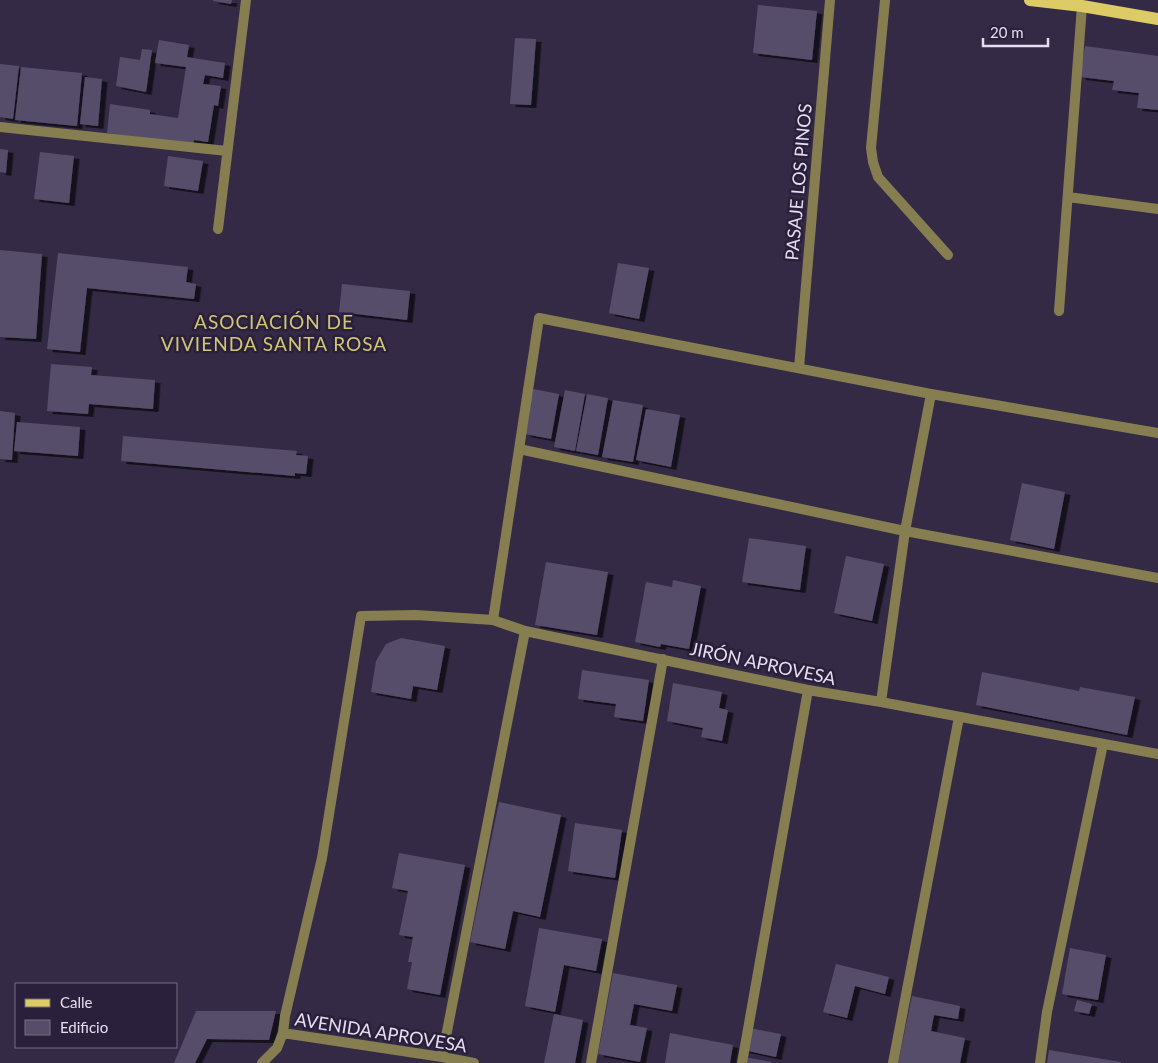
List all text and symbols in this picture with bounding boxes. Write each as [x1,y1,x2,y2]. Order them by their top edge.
scale bar [983,15,1048,47]
text: 20 m [990,23,1024,41]
street label: PASAJE LOS PINOS [780,103,816,261]
district label: ASOCIACIÓN DE VIVIENDA SANTA ROSA [161,310,387,355]
street label: JIRÓN APROVESA [688,637,839,689]
legend [15,983,178,1048]
text: Calle [60,993,93,1011]
street label: AVENIDA APROVESA [293,1008,469,1057]
text: Edificio [60,1018,108,1036]

